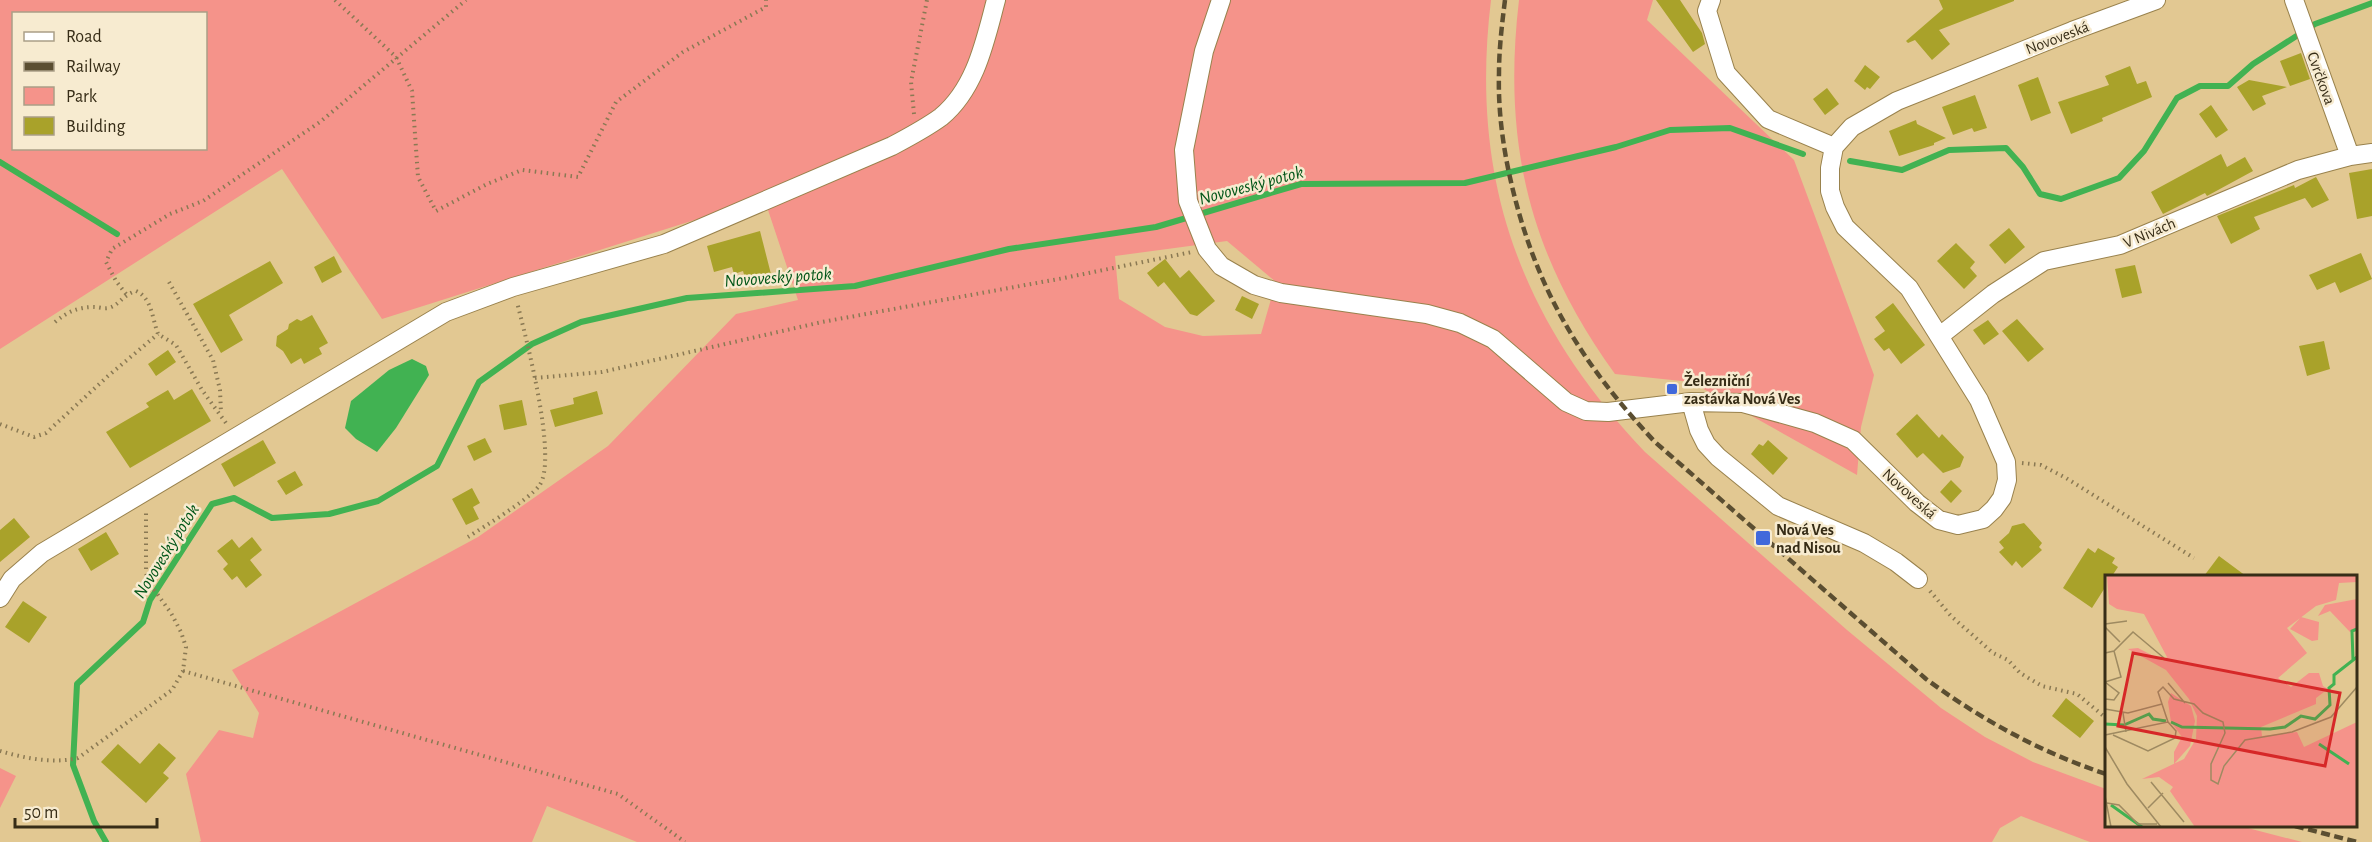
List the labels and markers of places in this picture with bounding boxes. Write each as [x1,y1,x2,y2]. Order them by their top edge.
place label: Železniční zastávka Nová Ves [1684,371,1800,407]
marker: Železniční zastávka Nová Ves [1665,382,1679,396]
place label: Nová Ves nad Nisou [1776,522,1841,556]
marker: Nová Ves nad Nisou [1754,529,1772,547]

